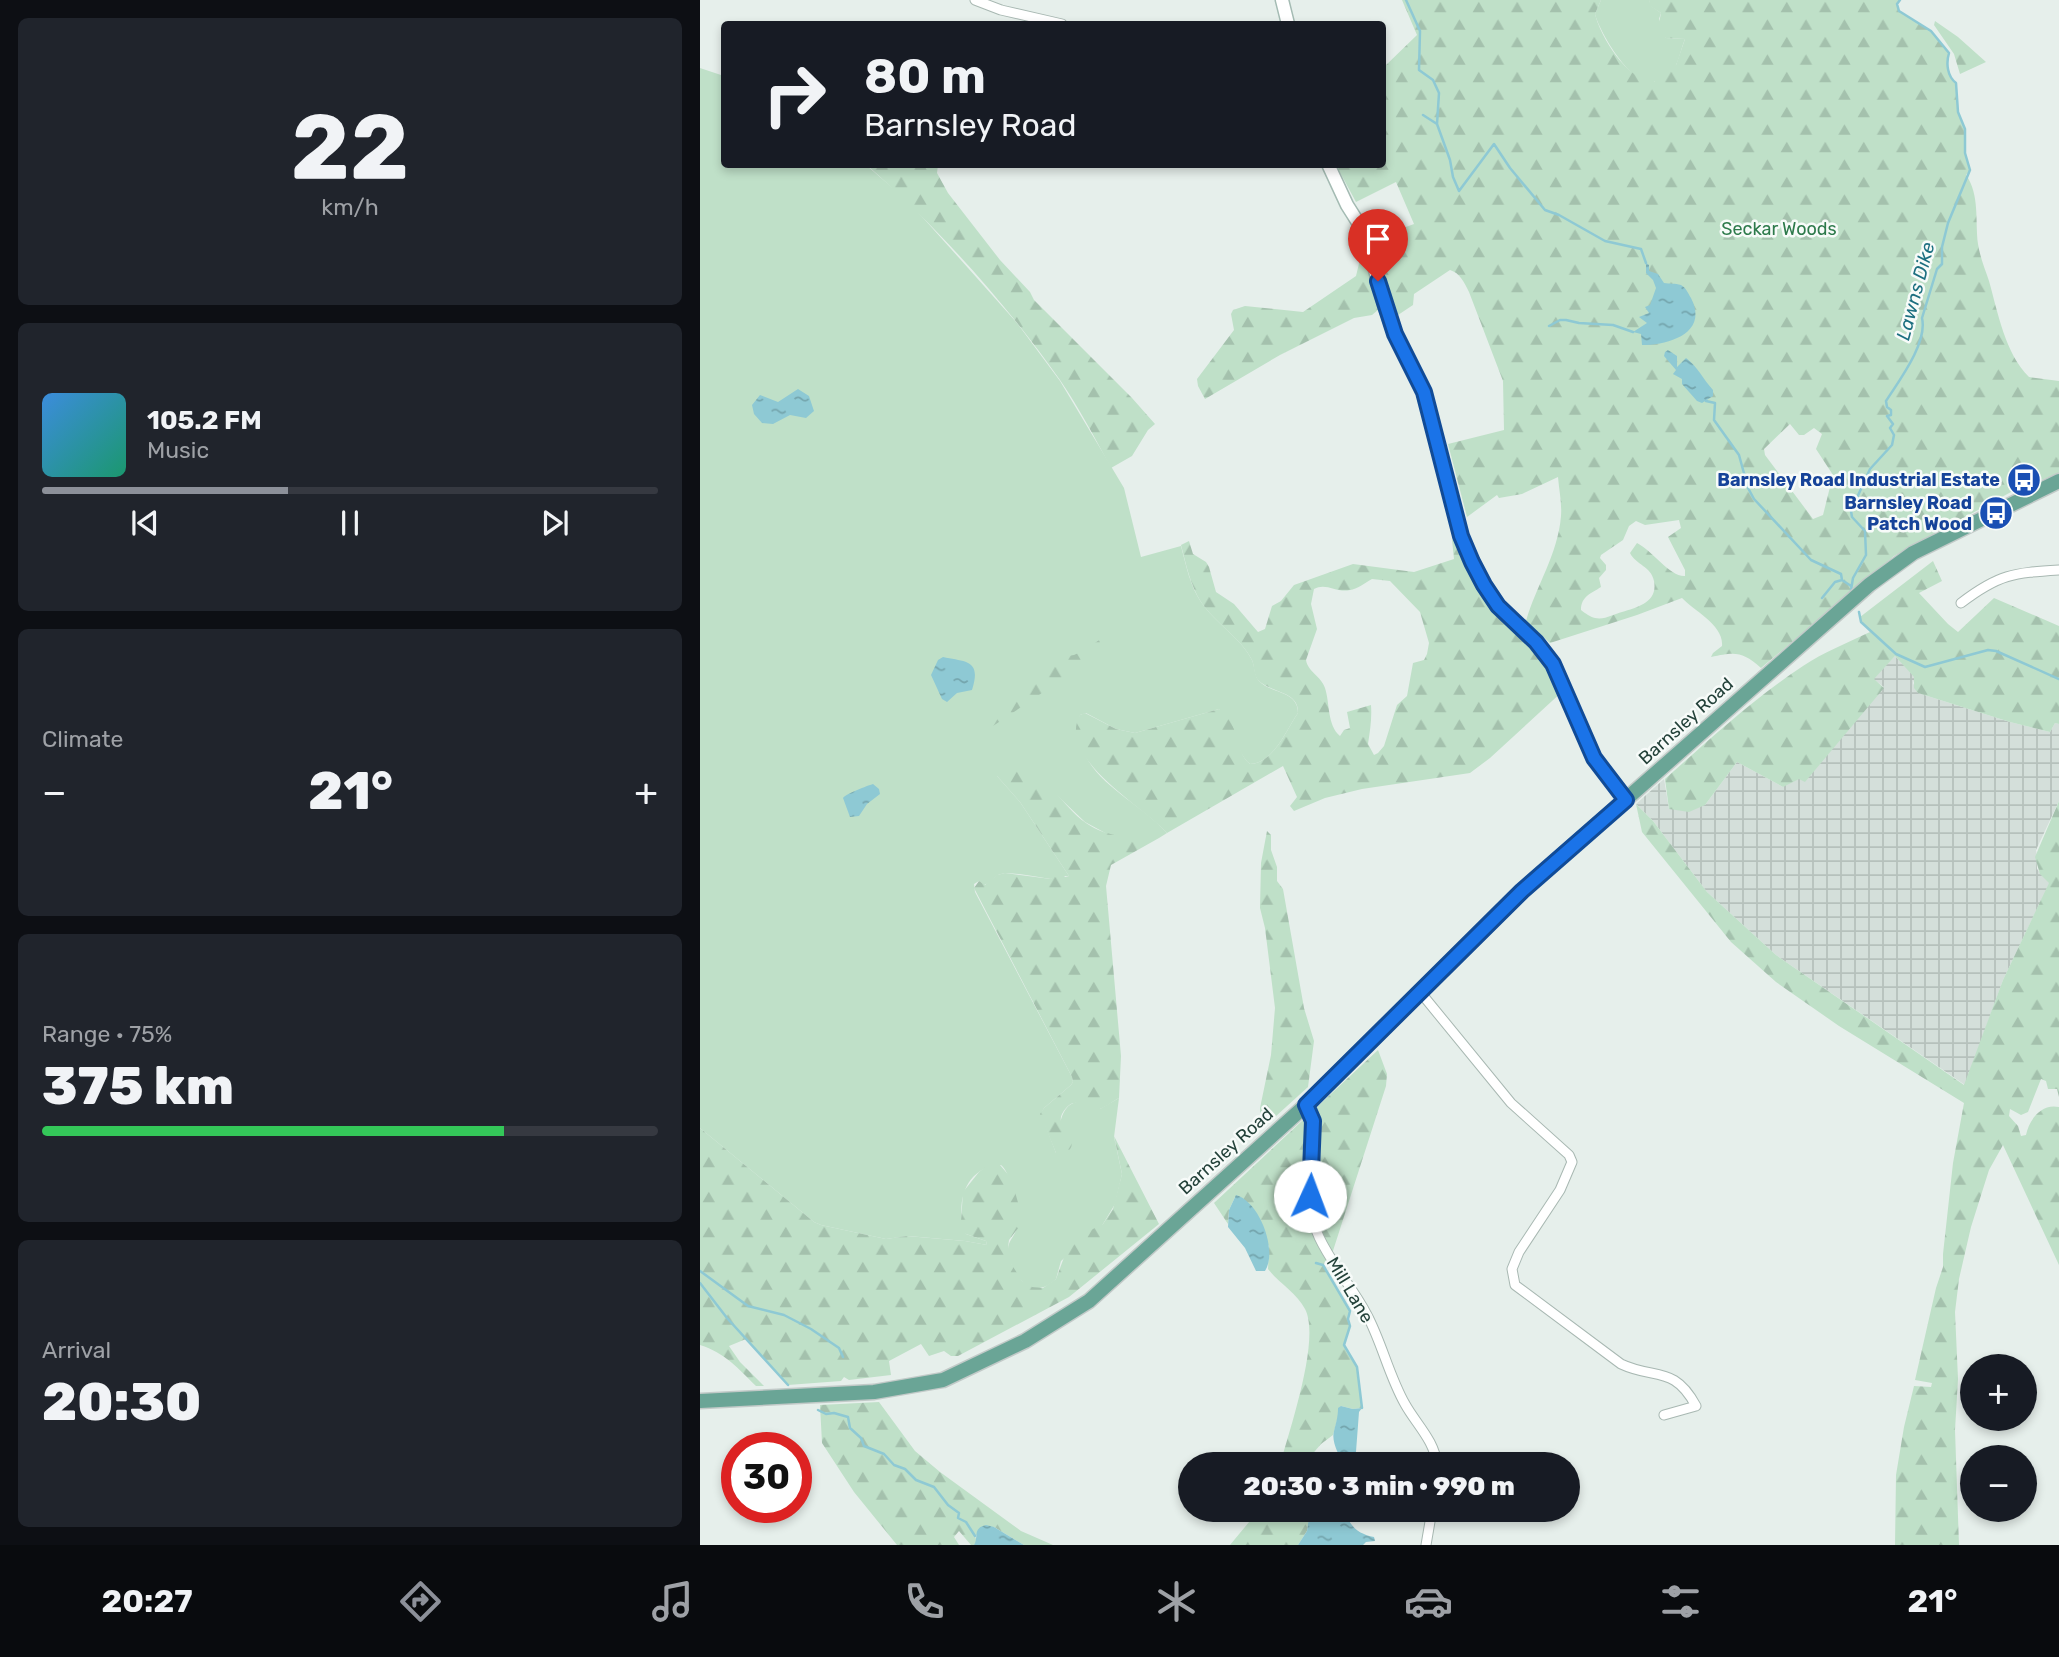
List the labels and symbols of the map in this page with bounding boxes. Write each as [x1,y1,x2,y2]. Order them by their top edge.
pin [1348,209,1408,281]
park label: Seckar Woods [1721,218,1837,240]
water label: Lawns Dike [1891,239,1940,343]
bus stop icon: Barnsley Road Industrial Estate [2005,461,2043,499]
place label: Barnsley Road Industrial Estate [1717,469,2000,491]
place label: Barnsley Road Patch Wood [1844,492,1972,535]
bus stop icon: Barnsley Road Patch Wood [1977,494,2015,532]
street label: Barnsley Road [1634,673,1738,769]
street label: Barnsley Road [1174,1103,1278,1199]
position arrow [1273,1159,1347,1233]
street label: Mill Lane [1322,1253,1378,1327]
speed limit sign: 30 [721,1432,812,1523]

